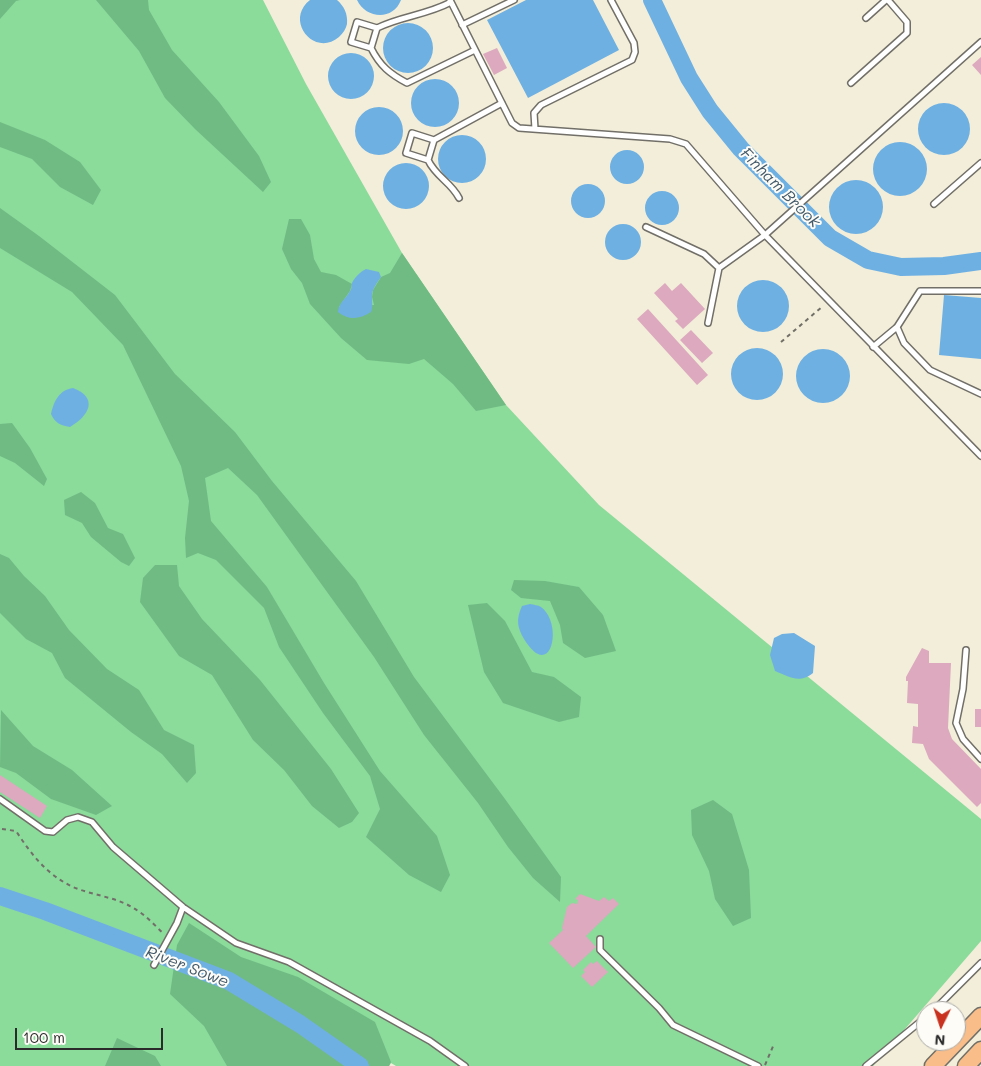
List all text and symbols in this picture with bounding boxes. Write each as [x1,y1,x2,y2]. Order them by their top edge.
water label: Finham Brook [736,144,824,232]
water label: River Sowe [143,942,231,992]
north arrow [916,1001,966,1051]
scale bar [18,1018,165,1050]
text: 100 m [23,1027,65,1047]
text: N [934,1031,946,1050]

